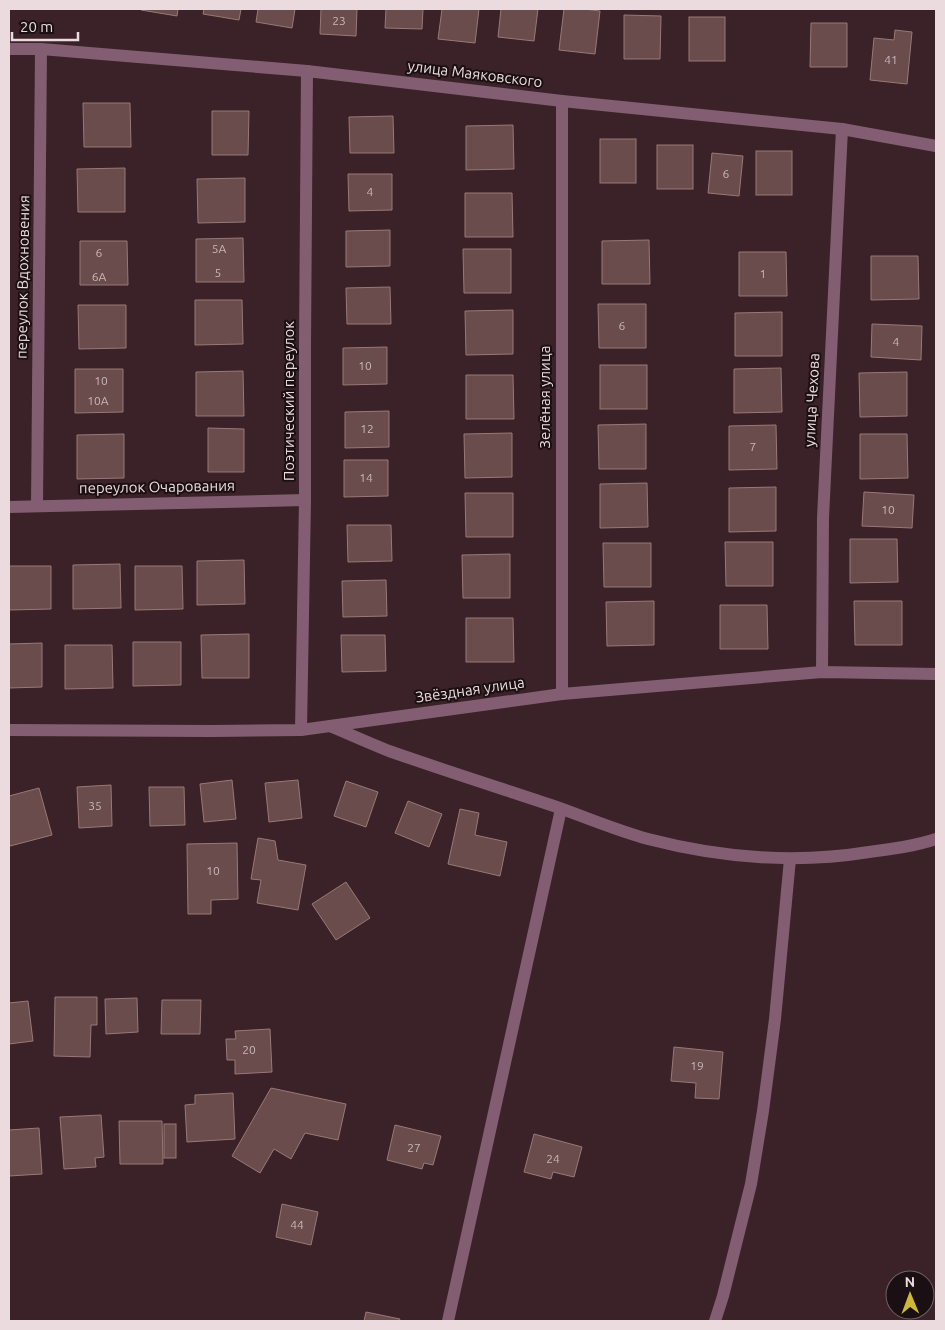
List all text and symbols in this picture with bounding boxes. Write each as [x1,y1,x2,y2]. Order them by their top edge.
scale bar [12,10,79,42]
house number: 23 [332,14,346,27]
text: 20 m [20,18,53,35]
house number: 41 [884,53,898,66]
street label: улица Маяковского [407,57,543,90]
house number: 6 [723,167,730,180]
house number: 4 [367,185,374,198]
street label: переулок Вдохновения [13,195,32,359]
house number: 5А [212,242,226,255]
house number: 6 [96,246,103,259]
house number: 5 [215,266,221,279]
house number: 1 [760,267,766,280]
house number: 6А [92,270,106,283]
house number: 6 [619,319,626,332]
street label: Поэтический переулок [280,321,297,481]
house number: 4 [893,335,900,348]
street label: Зелёная улица [536,346,553,448]
street label: улица Чехова [801,353,822,447]
house number: 10 [358,359,372,372]
house number: 10 [94,374,108,387]
house number: 10А [87,394,109,407]
house number: 12 [360,422,374,435]
house number: 7 [750,440,756,453]
house number: 14 [359,471,373,484]
street label: переулок Очарования [79,477,235,496]
house number: 10 [881,503,895,516]
street label: Звёздная улица [414,673,526,706]
house number: 35 [88,799,102,812]
house number: 10 [206,864,220,877]
house number: 20 [242,1043,256,1056]
house number: 19 [690,1059,704,1072]
house number: 27 [407,1141,421,1154]
house number: 24 [546,1152,560,1165]
house number: 44 [290,1218,304,1231]
north arrow [885,1270,935,1320]
text: N [904,1274,915,1290]

